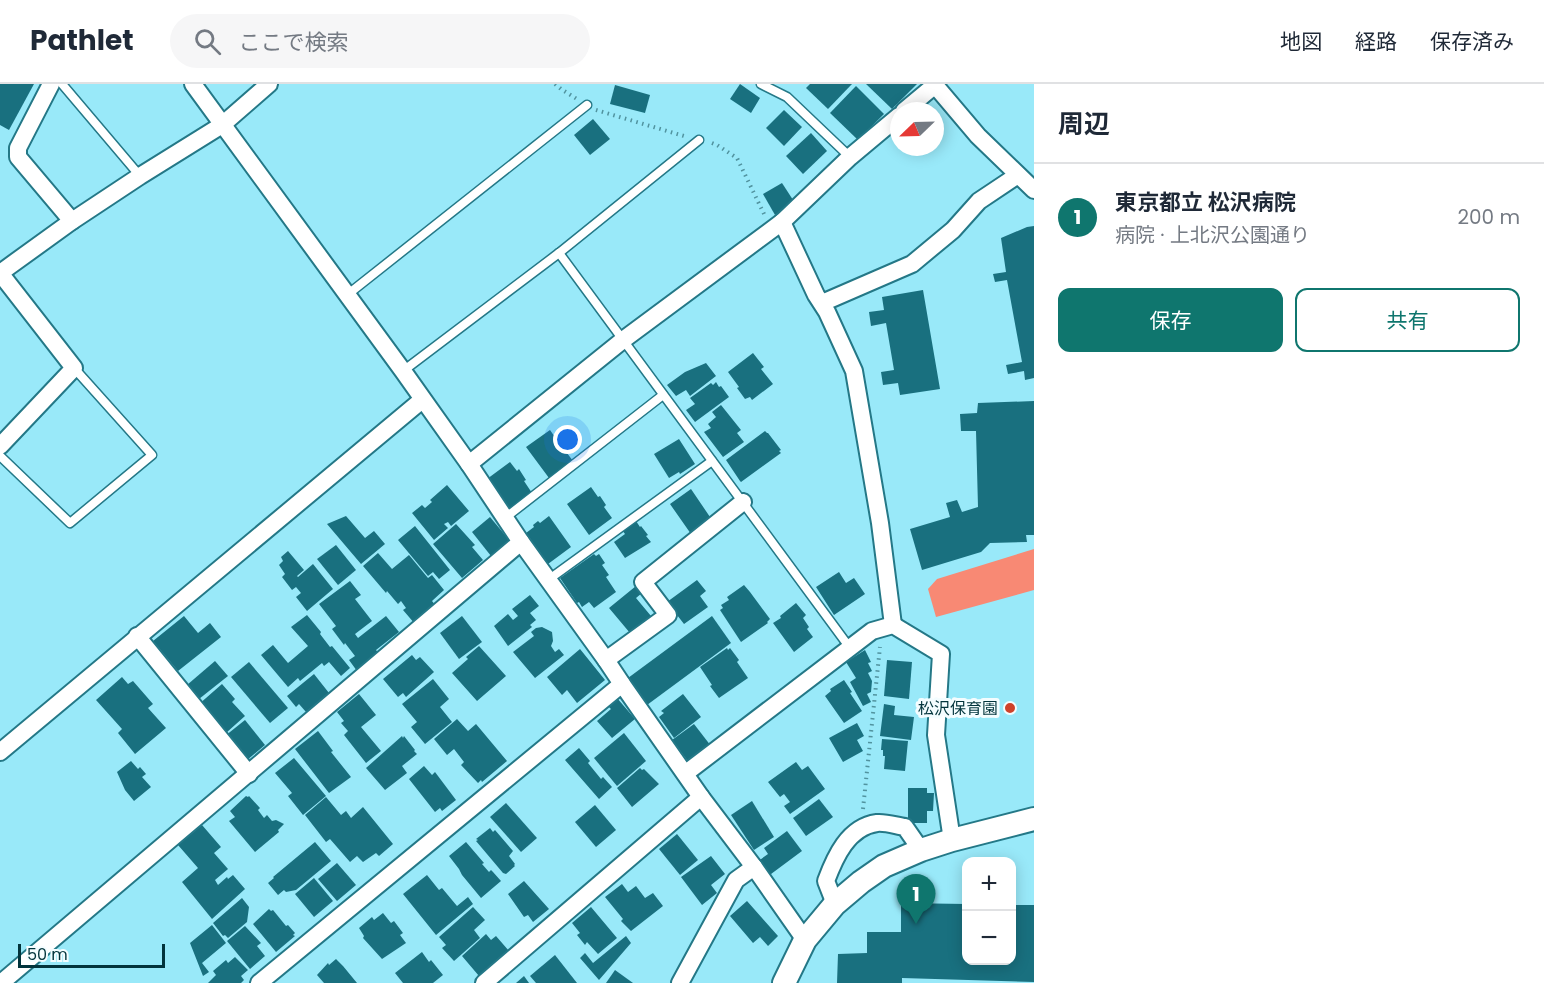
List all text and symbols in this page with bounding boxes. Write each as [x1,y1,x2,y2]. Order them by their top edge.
search box [170,14,590,68]
text: Pathlet [30,21,134,60]
icon: search [191,25,224,58]
text: ここで検索 [239,27,349,58]
text: 地図 [1280,27,1322,56]
text: 経路 [1355,27,1397,56]
text: 保存済み [1430,27,1514,56]
north arrow [890,102,944,156]
text: 周辺 [1058,106,1110,142]
text: 東京都立 松沢病院 [1115,187,1296,218]
text: 1 [1074,203,1081,231]
text: 200 m [1457,203,1520,231]
text: 病院 · 上北沢公園通り [1115,221,1310,249]
button: 保存 [1058,288,1283,352]
button: 共有 [1295,288,1520,352]
your location [553,425,582,454]
place label: 松沢保育園 [918,697,998,720]
marker: 松沢保育園 [1003,701,1017,715]
map controls [962,857,1016,965]
button: + [962,857,1016,911]
pin: 1 [896,874,936,924]
button: − [962,911,1016,965]
scale bar [18,941,165,968]
text: 50 m [27,943,68,966]

